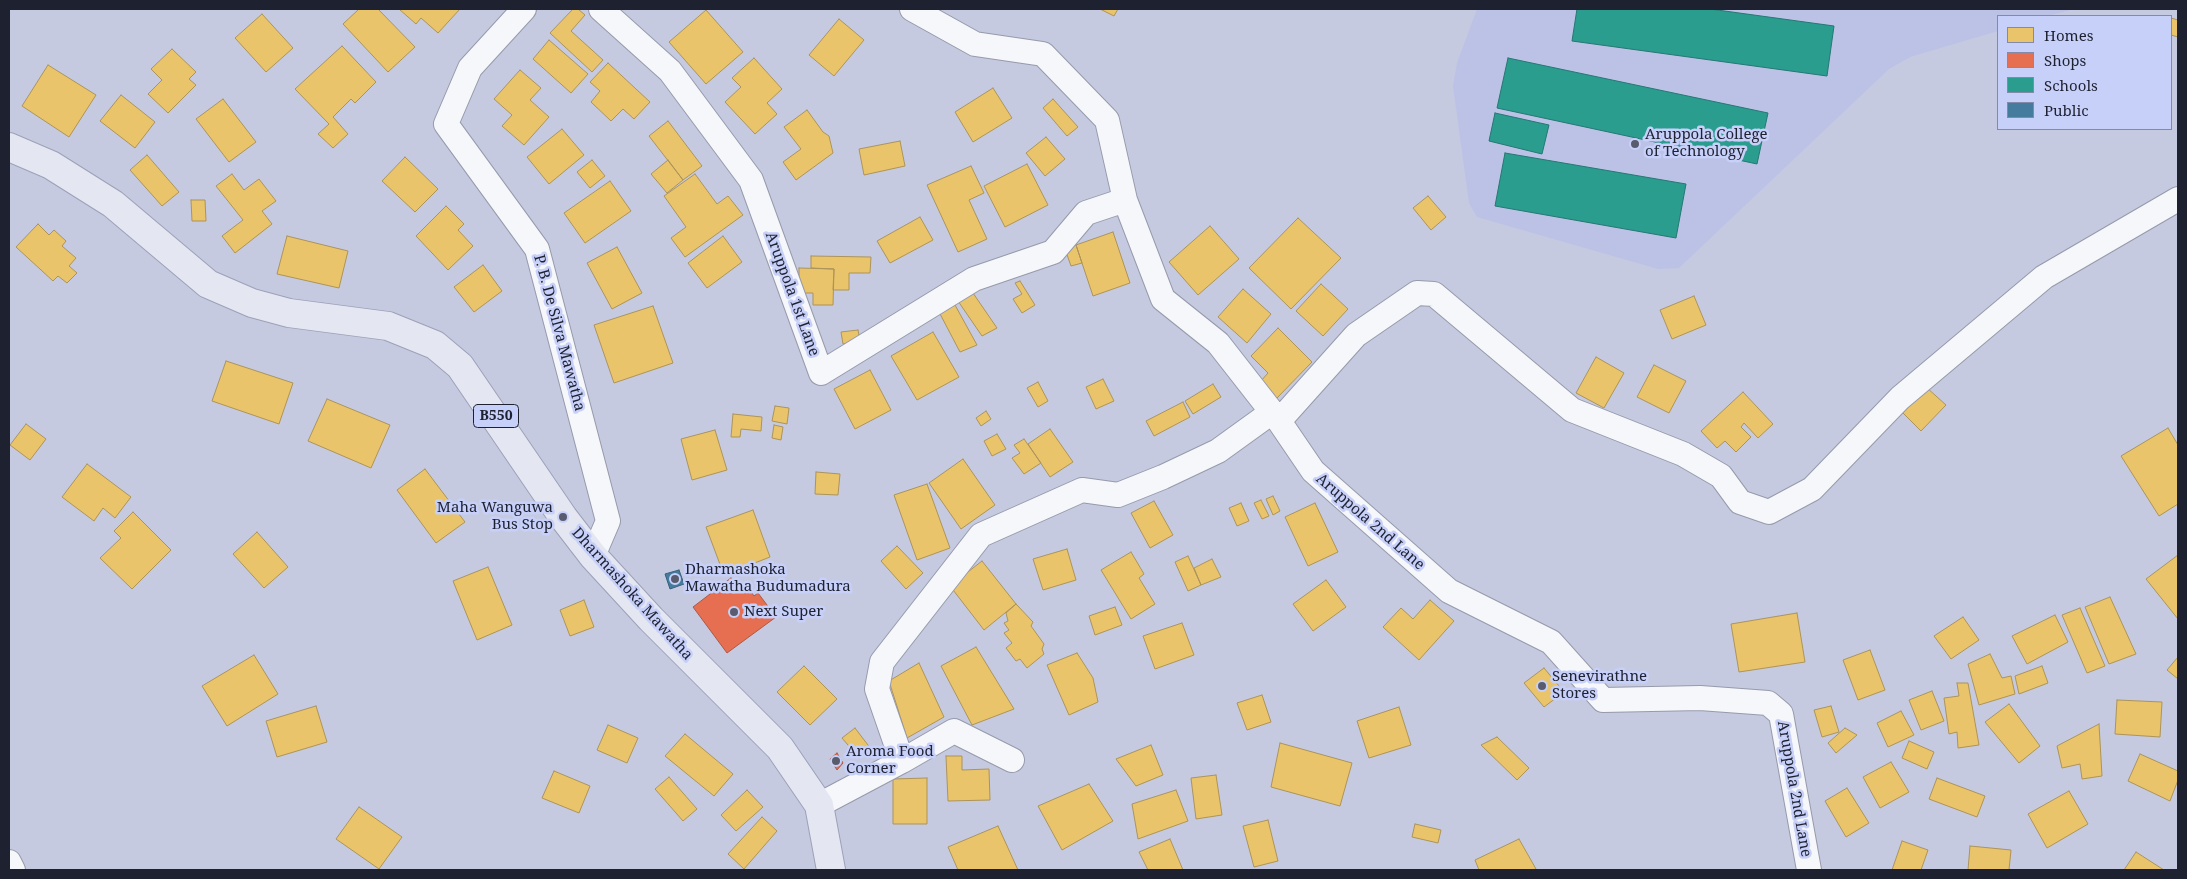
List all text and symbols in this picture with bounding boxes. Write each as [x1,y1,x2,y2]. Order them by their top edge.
legend [1997,15,2172,130]
text: Homes [2044,25,2094,45]
text: Shops [2044,50,2086,70]
text: Schools [2044,75,2098,95]
text: Public [2044,100,2089,120]
place label: Aruppola College of Technology [1645,126,1768,161]
marker: Aruppola College of Technology [1629,138,1641,150]
street label: Aruppola 1st Lane [761,229,823,359]
street label: P. B. De Silva Mawatha [529,253,589,413]
road number: B550 [474,404,518,428]
street label: Aruppola 2nd Lane [1312,470,1428,574]
place label: Maha Wanguwa Bus Stop [437,499,553,534]
marker: Maha Wanguwa Bus Stop [557,511,569,523]
street label: Dharmashoka Mawatha [568,524,696,664]
place label: Dharmashoka Mawatha Budumadura [685,561,851,596]
marker: Dharmashoka Mawatha Budumadura [669,573,681,585]
place label: Next Super [744,603,823,621]
marker: Next Super [728,606,740,618]
place label: Senevirathne Stores [1552,668,1647,703]
marker: Senevirathne Stores [1536,680,1548,692]
street label: Aruppola 2nd Lane [1773,720,1815,858]
place label: Aroma Food Corner [846,743,934,778]
marker: Aroma Food Corner [830,755,842,767]

